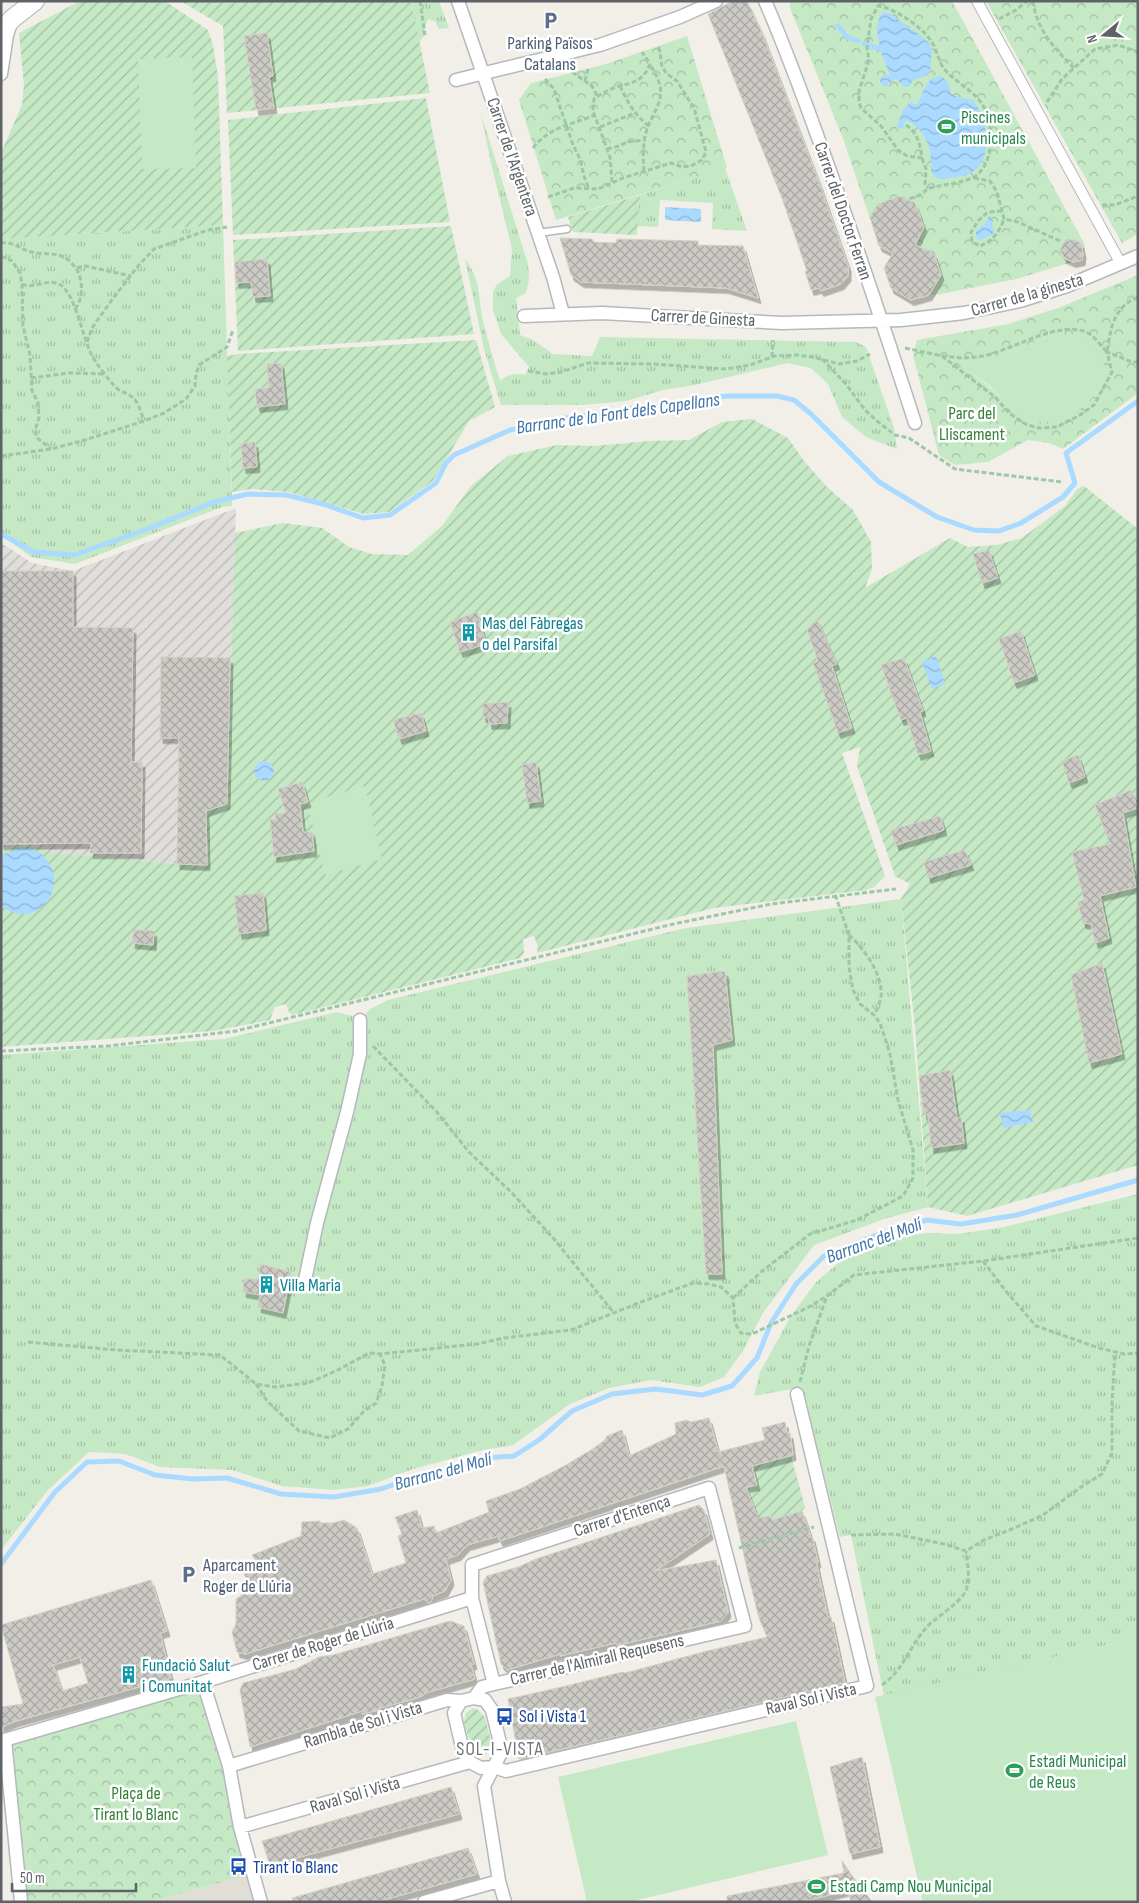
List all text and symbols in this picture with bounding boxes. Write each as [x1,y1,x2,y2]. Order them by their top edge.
parking icon: Parking Països Catalans [540,10,560,30]
north arrow [1079,10,1129,60]
place label: Parking Països Catalans [507,33,593,75]
text: N [1083,33,1101,45]
street label: Carrer de l'Argentera [482,95,542,219]
place label: Piscines municipals [961,107,1026,149]
sports icon: Piscines municipals [937,117,957,137]
street label: Carrer del Doctor Ferran [810,139,876,283]
street label: Carrer de la ginesta [969,269,1086,321]
street label: Carrer de Ginesta [650,305,756,331]
water label: Barranc de la Font dels Capellans [515,388,722,440]
park label: Parc del Lliscament [939,403,1006,445]
place label: Mas del Fàbregas o del Parsifal [482,613,583,655]
building icon: Mas del Fàbregas o del Parsifal [458,623,478,643]
water label: Barranc del Molí [823,1213,926,1269]
building icon: Villa Maria [256,1275,276,1295]
place label: Villa Maria [280,1275,341,1296]
water label: Barranc del Molí [392,1448,496,1496]
street label: Carrer d'Entença [571,1490,673,1542]
place label: Aparcament Roger de Llúria [202,1555,292,1597]
parking icon: Aparcament Roger de Llúria [179,1565,199,1585]
street label: Carrer de Roger de Llúria [250,1612,396,1675]
street label: Carrer de l'Almirall Requesens [508,1630,686,1690]
place label: Fundació Salut i Comunitat [142,1655,231,1697]
building icon: Fundació Salut i Comunitat [118,1665,138,1685]
street label: Raval Sol i Vista [764,1678,859,1720]
street label: Rambla de Sol i Vista [301,1697,425,1753]
bus stop icon: Sol i Vista 1 [495,1706,515,1726]
place label: Sol i Vista 1 [519,1706,587,1727]
district label: SOL-I-VISTA [456,1738,544,1761]
place label: Estadi Municipal de Reus [1029,1751,1126,1793]
sports icon: Estadi Municipal de Reus [1005,1761,1025,1781]
street label: Raval Sol i Vista [308,1772,402,1818]
park label: Plaça de Tirant lo Blanc [93,1783,179,1825]
bus stop icon: Tirant lo Blanc [229,1857,249,1877]
place label: Tirant lo Blanc [253,1857,339,1878]
scale bar [12,1860,136,1892]
text: 50 m [20,1869,45,1888]
sports icon: Estadi Camp Nou Municipal [806,1876,826,1896]
place label: Estadi Camp Nou Municipal [830,1876,992,1897]

